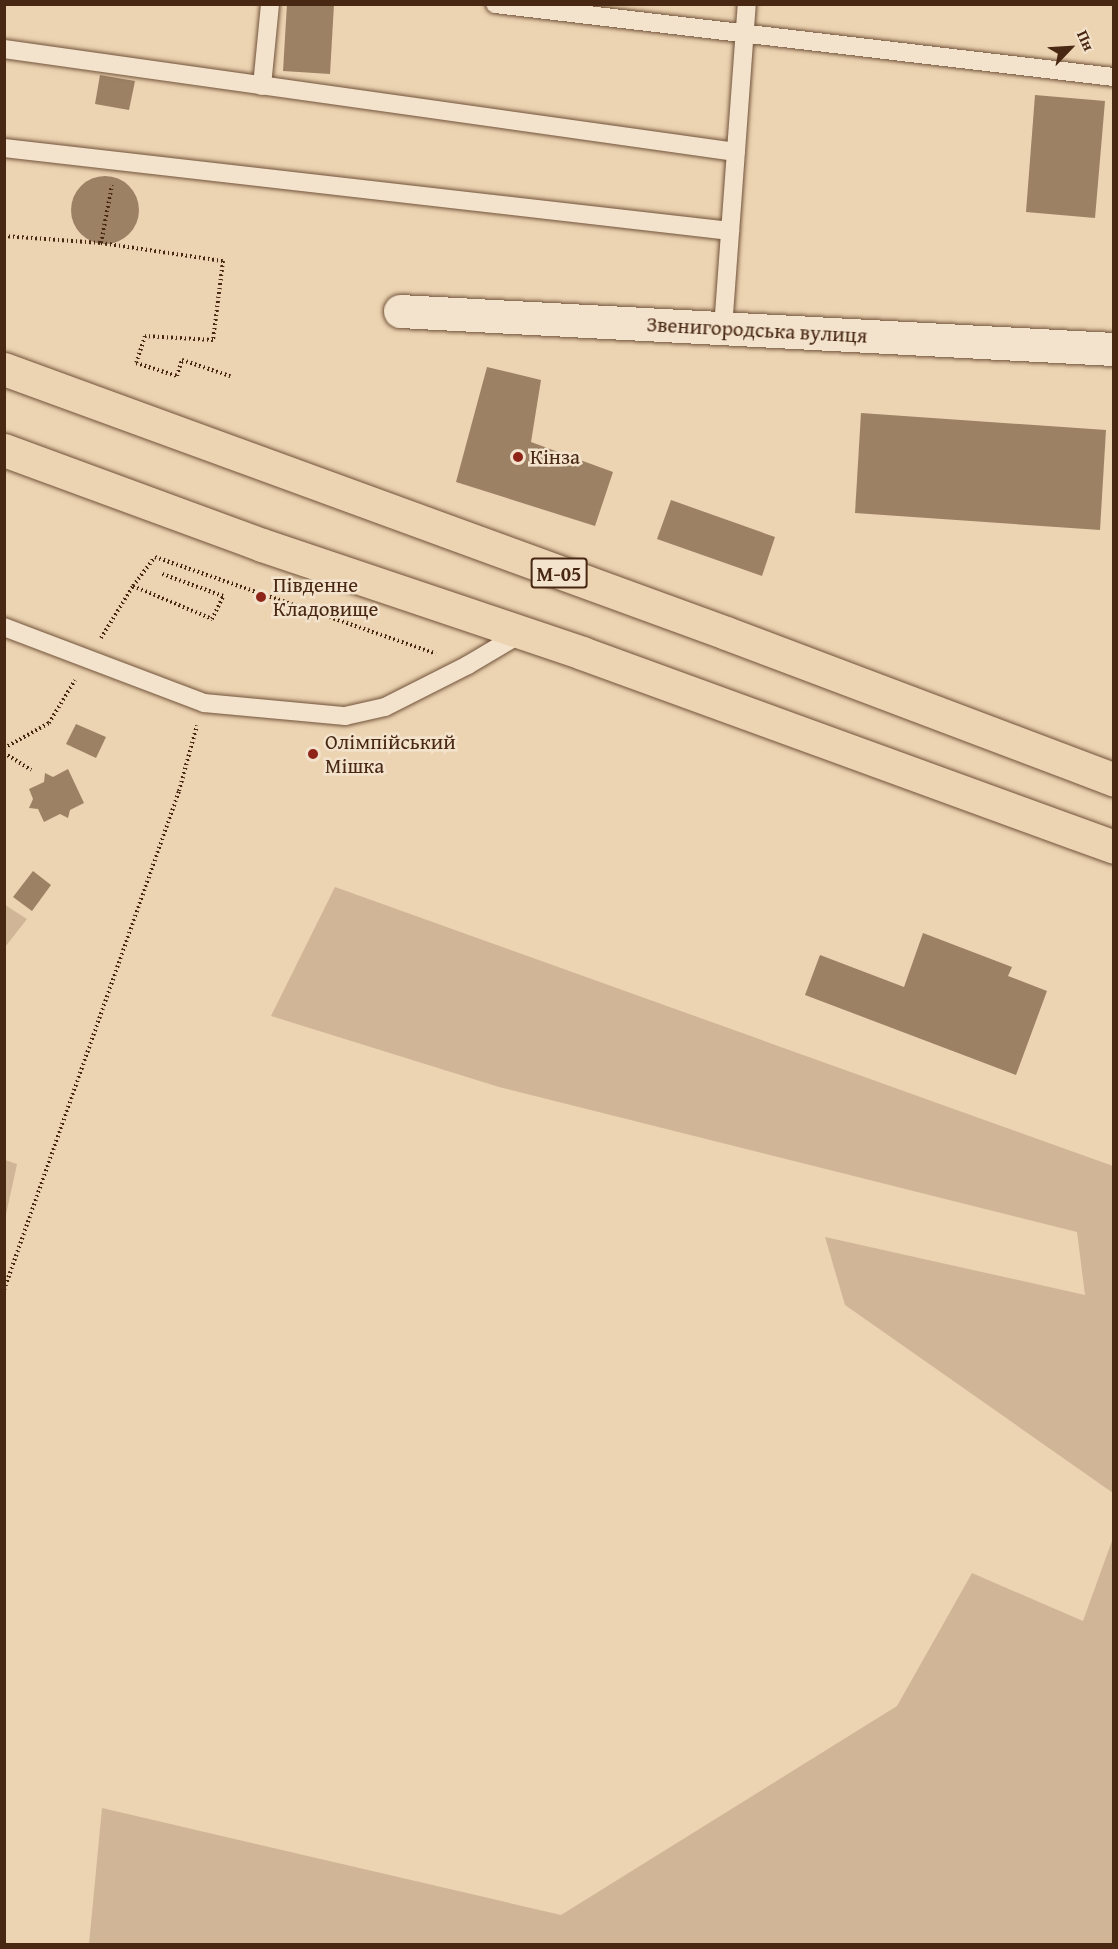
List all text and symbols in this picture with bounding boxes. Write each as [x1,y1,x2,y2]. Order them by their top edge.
north arrow [1040,18,1100,78]
text: Пн [1071,26,1102,55]
street label: Звенигородська вулиця [646,312,868,348]
place label: Кінза [530,444,580,470]
marker: Кінза [511,450,525,464]
road number: М-05 [530,556,588,590]
place label: Південне Кладовище [273,572,378,622]
marker: Південне Кладовище [254,590,268,604]
place label: Олімпійський Мішка [325,729,456,779]
marker: Олімпійський Мішка [306,747,320,761]

